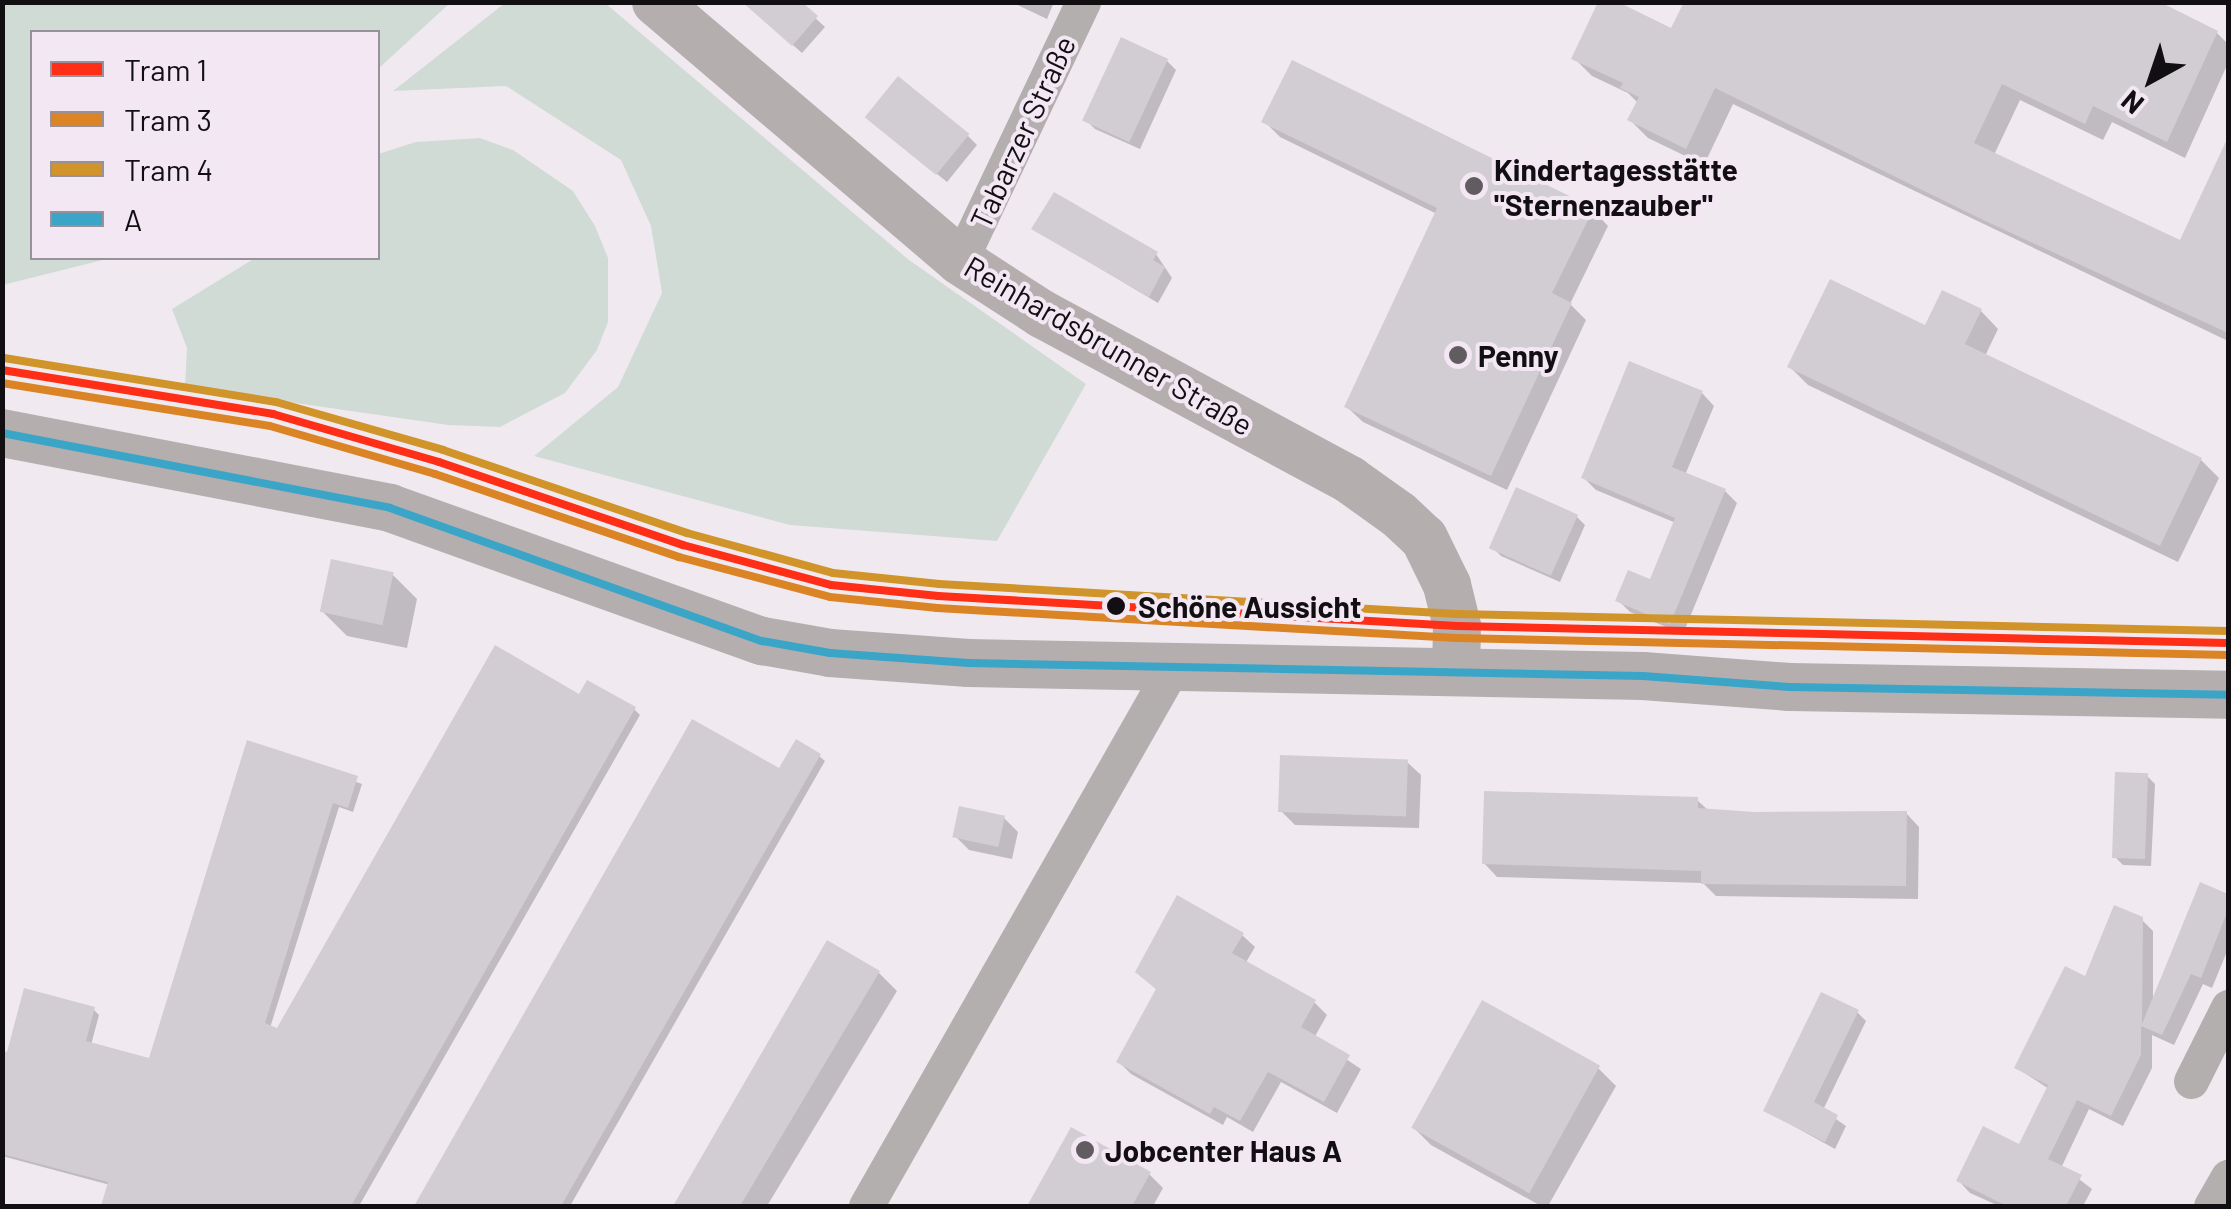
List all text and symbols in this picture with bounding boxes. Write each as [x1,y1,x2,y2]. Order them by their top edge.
legend [30,30,380,260]
street label: Tabarzer Straße [962,30,1082,234]
north arrow [2101,30,2201,130]
text: Tram 1 [124,51,207,87]
text: N [2114,84,2150,122]
text: Tram 3 [124,101,212,137]
text: Tram 4 [124,151,213,187]
place label: Kindertagesstätte "Sternenzauber" [1494,151,1738,222]
marker: Kindertagesstätte "Sternenzauber" [1463,175,1485,197]
text: A [124,201,142,237]
street label: Reinhardsbrunner Straße [958,248,1260,442]
place label: Penny [1478,337,1559,373]
marker: Penny [1447,344,1469,366]
place label: Schöne Aussicht [1138,588,1361,624]
marker: Schöne Aussicht [1103,593,1129,619]
place label: Jobcenter Haus A [1105,1132,1342,1168]
marker: Jobcenter Haus A [1074,1139,1096,1161]

